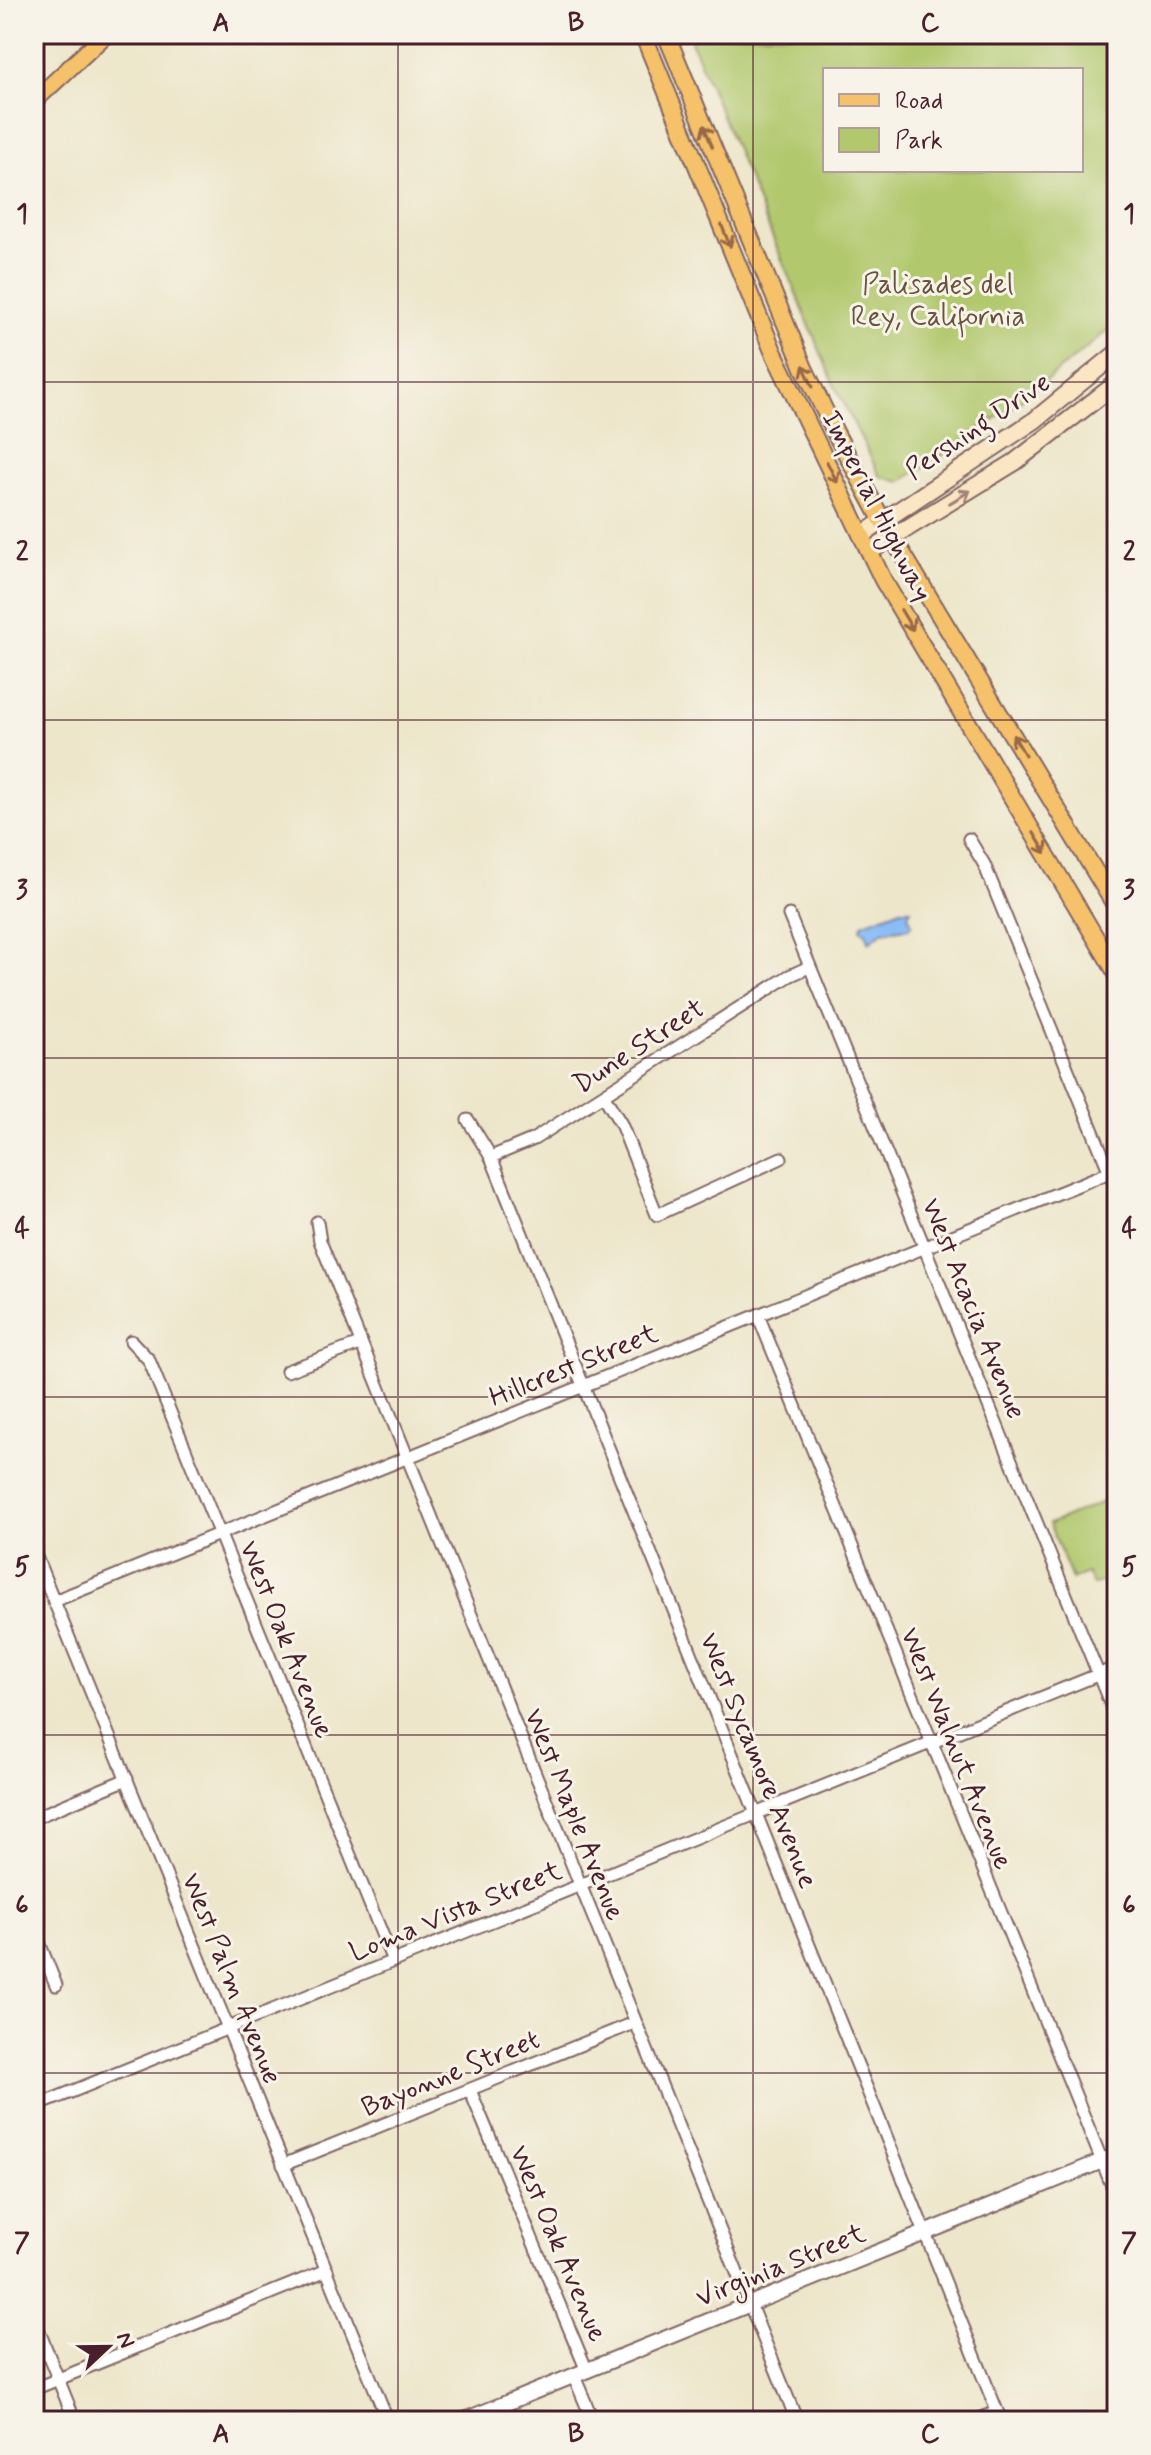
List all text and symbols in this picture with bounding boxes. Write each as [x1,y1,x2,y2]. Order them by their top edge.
text: A [212,7,230,41]
text: B [568,7,584,41]
text: C [921,7,940,41]
legend [823,68,1083,172]
text: Road [895,86,943,117]
one-way arrow [700,124,715,149]
text: Park [895,126,943,157]
text: 1 [16,198,28,232]
text: 1 [1123,198,1135,232]
one-way arrow [719,223,734,248]
park label: Palisades del Rey, California [851,267,1025,338]
one-way arrow [800,365,815,389]
street label: Pershing Drive [898,365,1060,492]
street label: Imperial Highway [810,404,940,609]
one-way arrow [824,459,840,483]
one-way arrow [948,489,971,505]
text: 2 [16,536,29,570]
text: 2 [1123,536,1136,570]
one-way arrow [899,608,915,631]
one-way arrow [1011,734,1027,757]
one-way arrow [1032,831,1048,854]
text: 3 [16,874,28,908]
text: 3 [1123,874,1135,908]
street label: Dune Street [566,991,712,1103]
street label: West Acacia Avenue [912,1193,1034,1425]
text: 4 [14,1213,30,1247]
text: 4 [1121,1213,1137,1247]
street label: Hillcrest Street [484,1315,664,1417]
street label: West Oak Avenue [229,1536,342,1744]
text: 5 [14,1551,30,1585]
text: 5 [1121,1551,1137,1585]
street label: West Walnut Avenue [890,1623,1021,1875]
street label: West Sycamore Avenue [690,1628,826,1894]
street label: West Maple Avenue [514,1703,633,1926]
street label: Loma Vista Street [344,1853,568,1972]
street label: West Palm Avenue [172,1868,290,2090]
text: 6 [15,1889,29,1923]
text: 6 [1122,1889,1136,1923]
street label: Bayonne Street [356,2022,546,2127]
street label: West Oak Avenue [500,2140,616,2348]
street label: Virginia Street [690,2215,873,2319]
text: 7 [14,2227,30,2261]
text: 7 [1121,2227,1137,2261]
north arrow [68,2307,148,2387]
text: N [109,2328,140,2352]
text: A [212,2418,230,2452]
text: B [568,2418,584,2452]
text: C [921,2418,940,2452]

